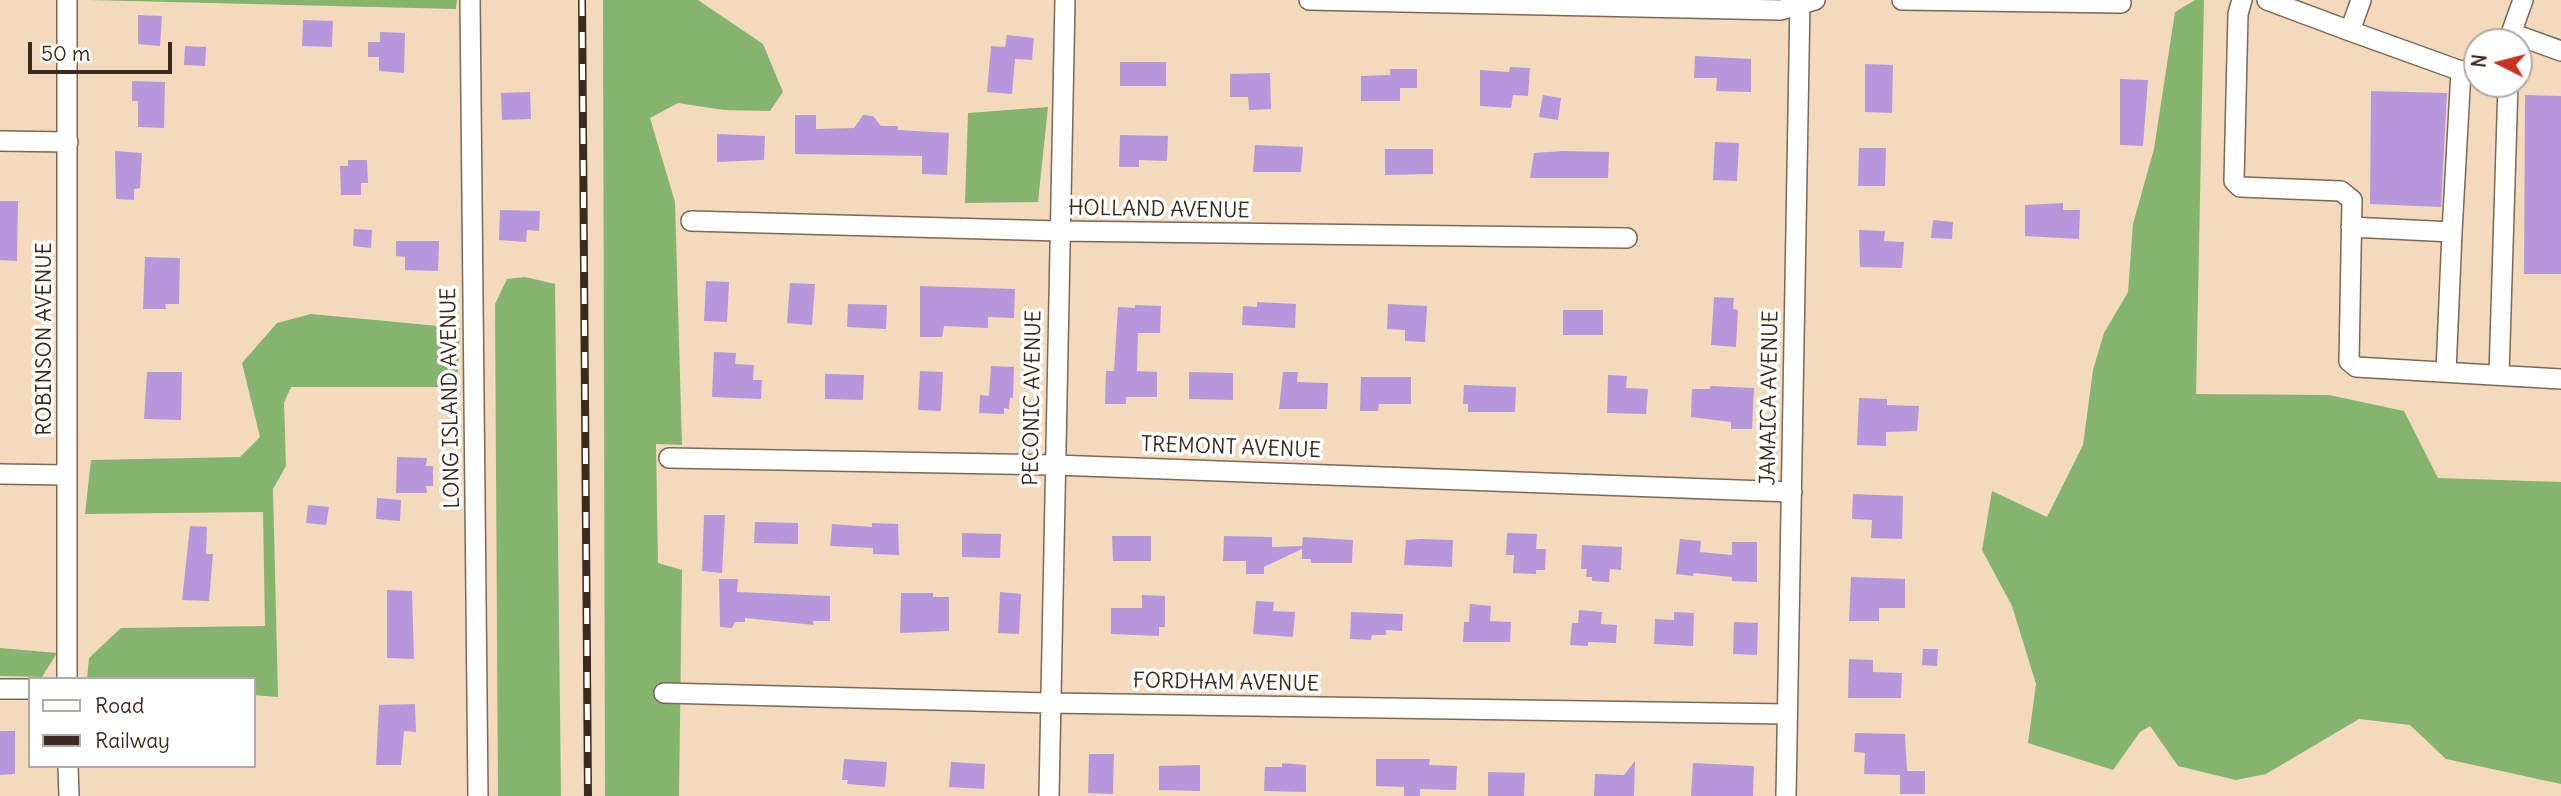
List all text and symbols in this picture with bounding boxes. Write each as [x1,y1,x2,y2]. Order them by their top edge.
scale bar [32,28,175,72]
north arrow [2463,28,2533,98]
text: 50 m [41,40,90,67]
text: N [2466,53,2492,69]
street label: HOLLAND AVENUE [1068,196,1250,224]
street label: ROBINSON AVENUE [32,242,58,436]
street label: LONG ISLAND AVENUE [436,287,466,509]
street label: PECONIC AVENUE [1019,310,1047,486]
street label: JAMAICA AVENUE [1756,310,1784,486]
street label: TREMONT AVENUE [1141,432,1321,464]
street label: FORDHAM AVENUE [1133,669,1319,697]
legend [28,677,256,768]
text: Road [95,692,144,719]
text: Railway [95,727,170,754]

